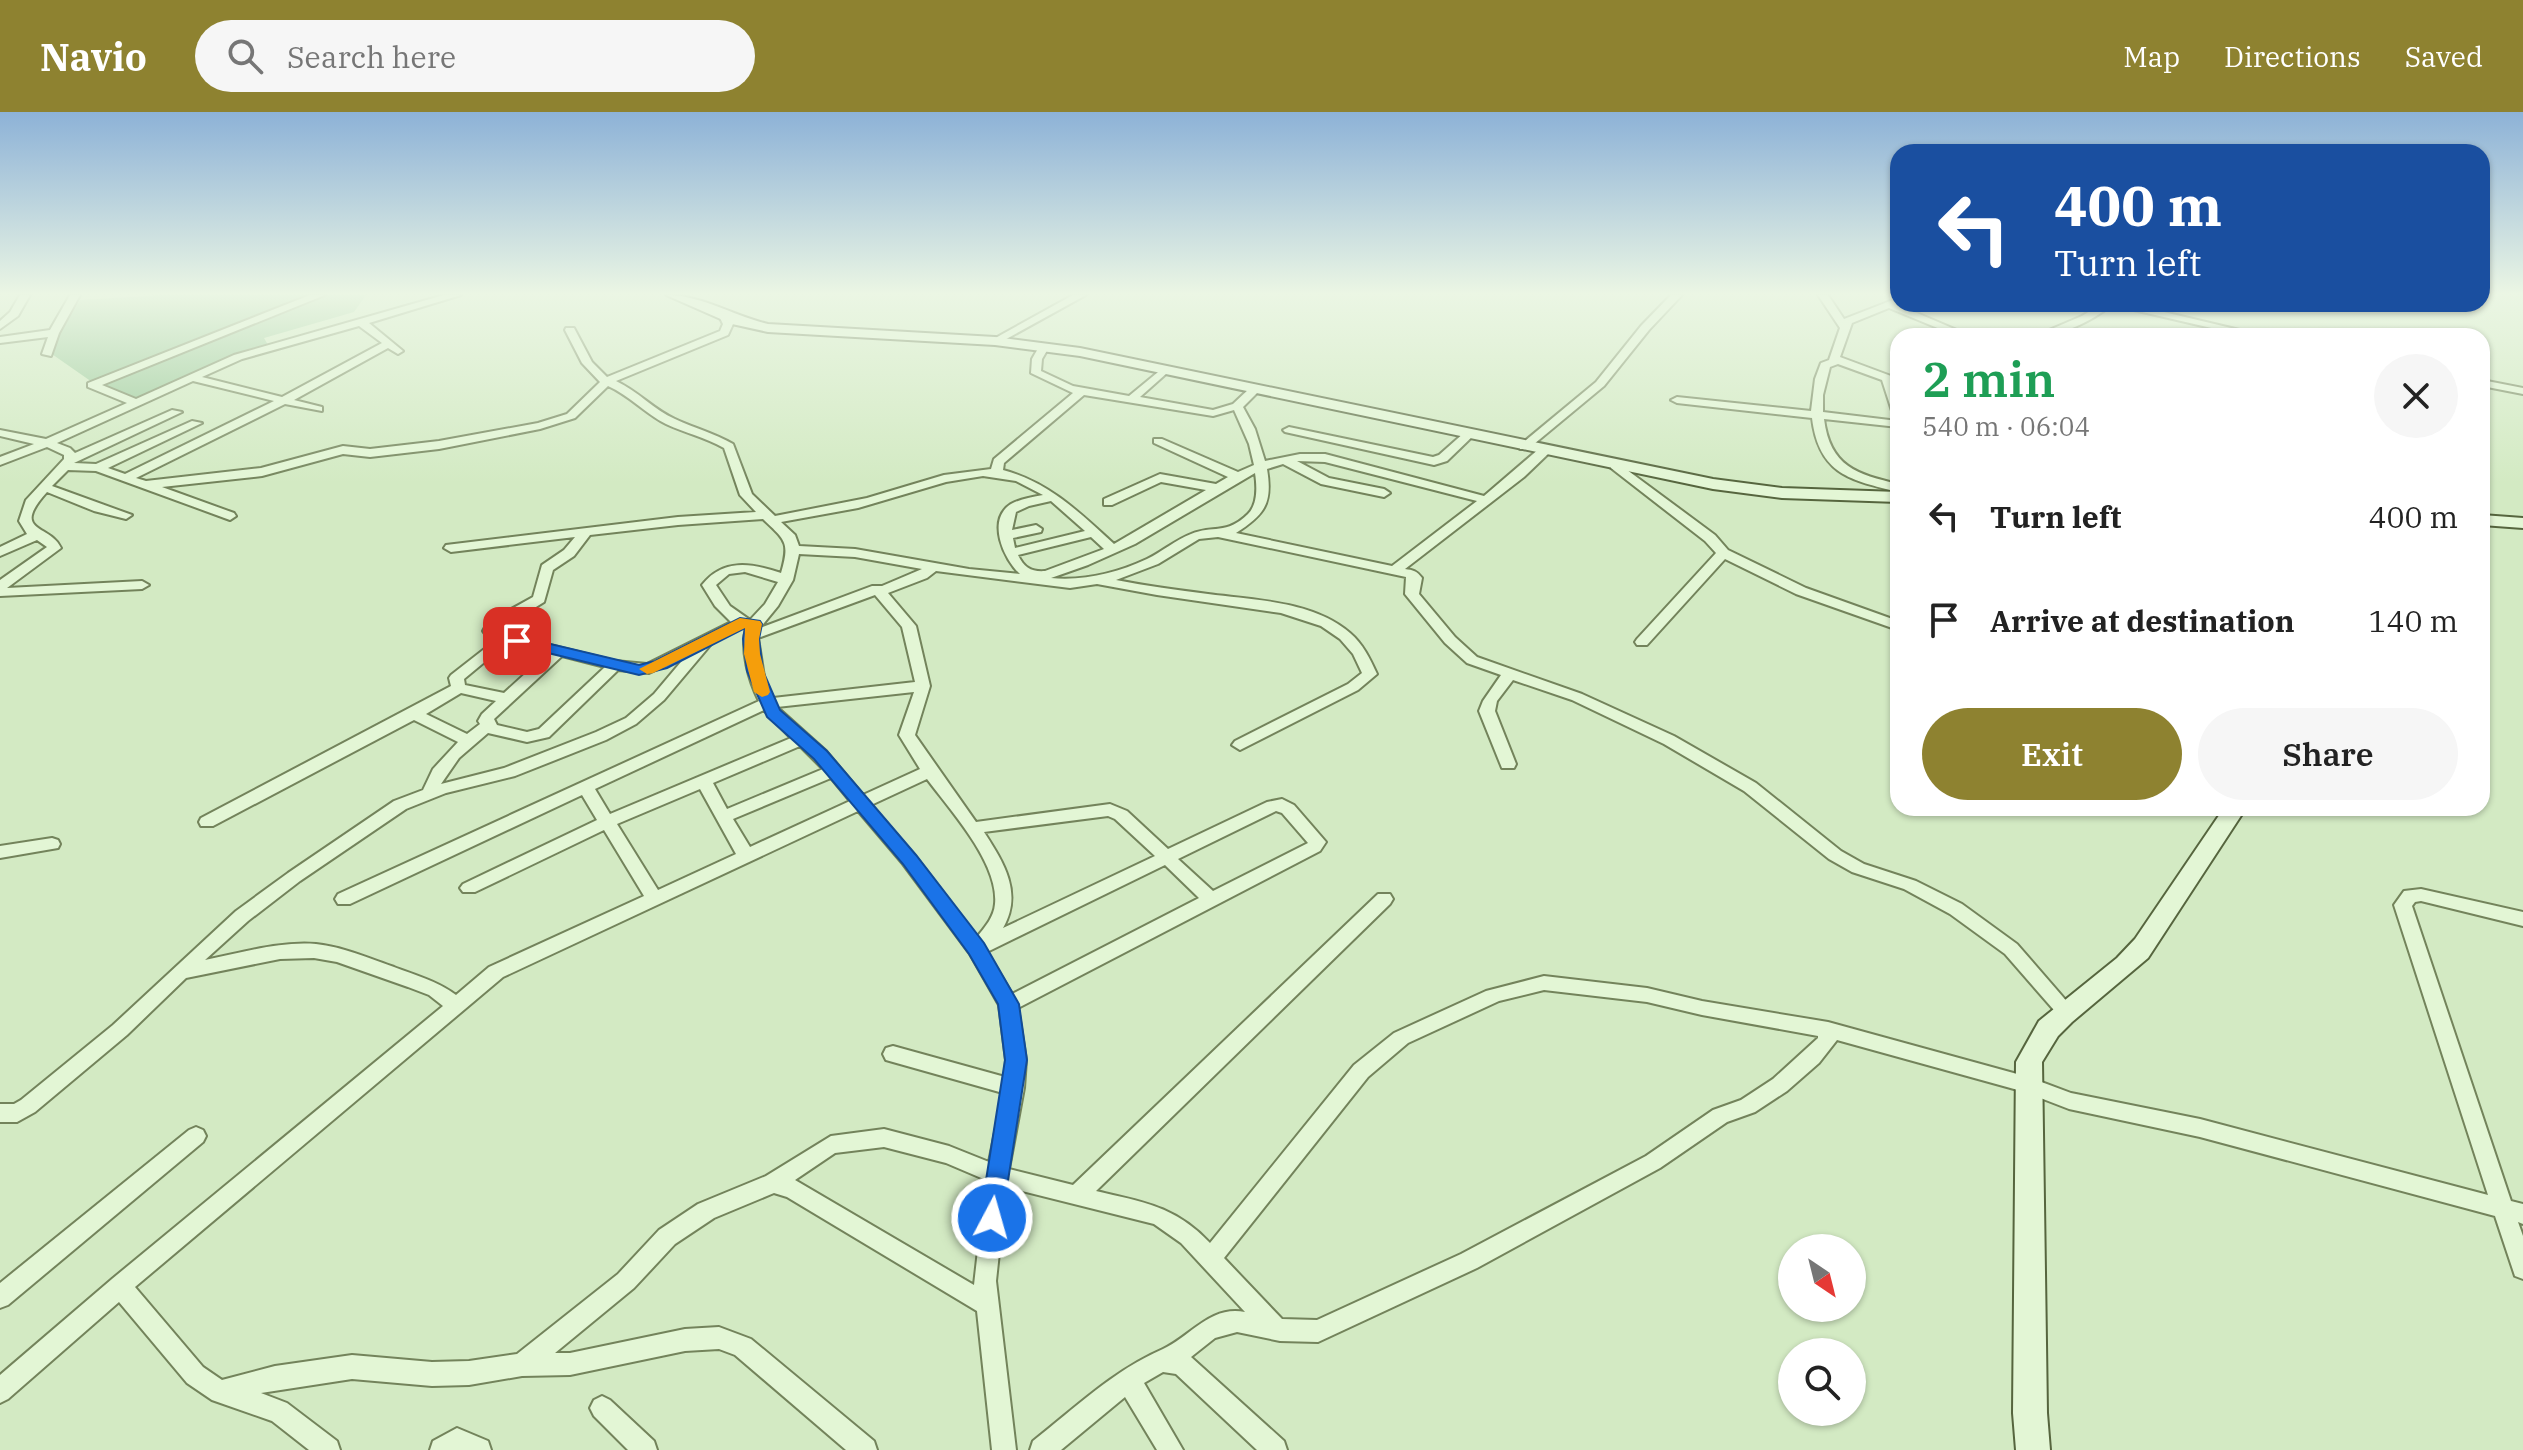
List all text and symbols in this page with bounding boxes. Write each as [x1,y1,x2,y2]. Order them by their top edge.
search box [195,20,755,92]
text: Navio [40,32,147,81]
icon: search [223,34,267,78]
text: Search here [287,37,456,76]
text: Map [2123,38,2180,75]
text: Directions [2224,38,2361,75]
text: Saved [2405,38,2483,75]
text: 400 m [2054,169,2222,241]
icon: left [1922,176,2026,280]
text: Turn left [2054,239,2201,286]
text: 2 min [1922,348,2055,410]
button: close [2374,354,2458,438]
text: 540 m · 06:04 [1922,409,2090,443]
icon: left [1922,494,1966,538]
text: Turn left [1990,497,2122,536]
text: 400 m [2368,497,2458,536]
icon: arrive [1922,598,1966,642]
text: Arrive at destination [1990,601,2295,640]
text: 140 m [2368,601,2458,640]
pin [483,607,551,675]
icon: arrive [495,619,539,663]
button: Exit [1922,708,2182,800]
button: Share [2198,708,2458,800]
position arrow [950,1176,1034,1260]
north arrow [1778,1234,1866,1322]
map controls [1778,1234,1866,1426]
button: search [1778,1338,1866,1426]

